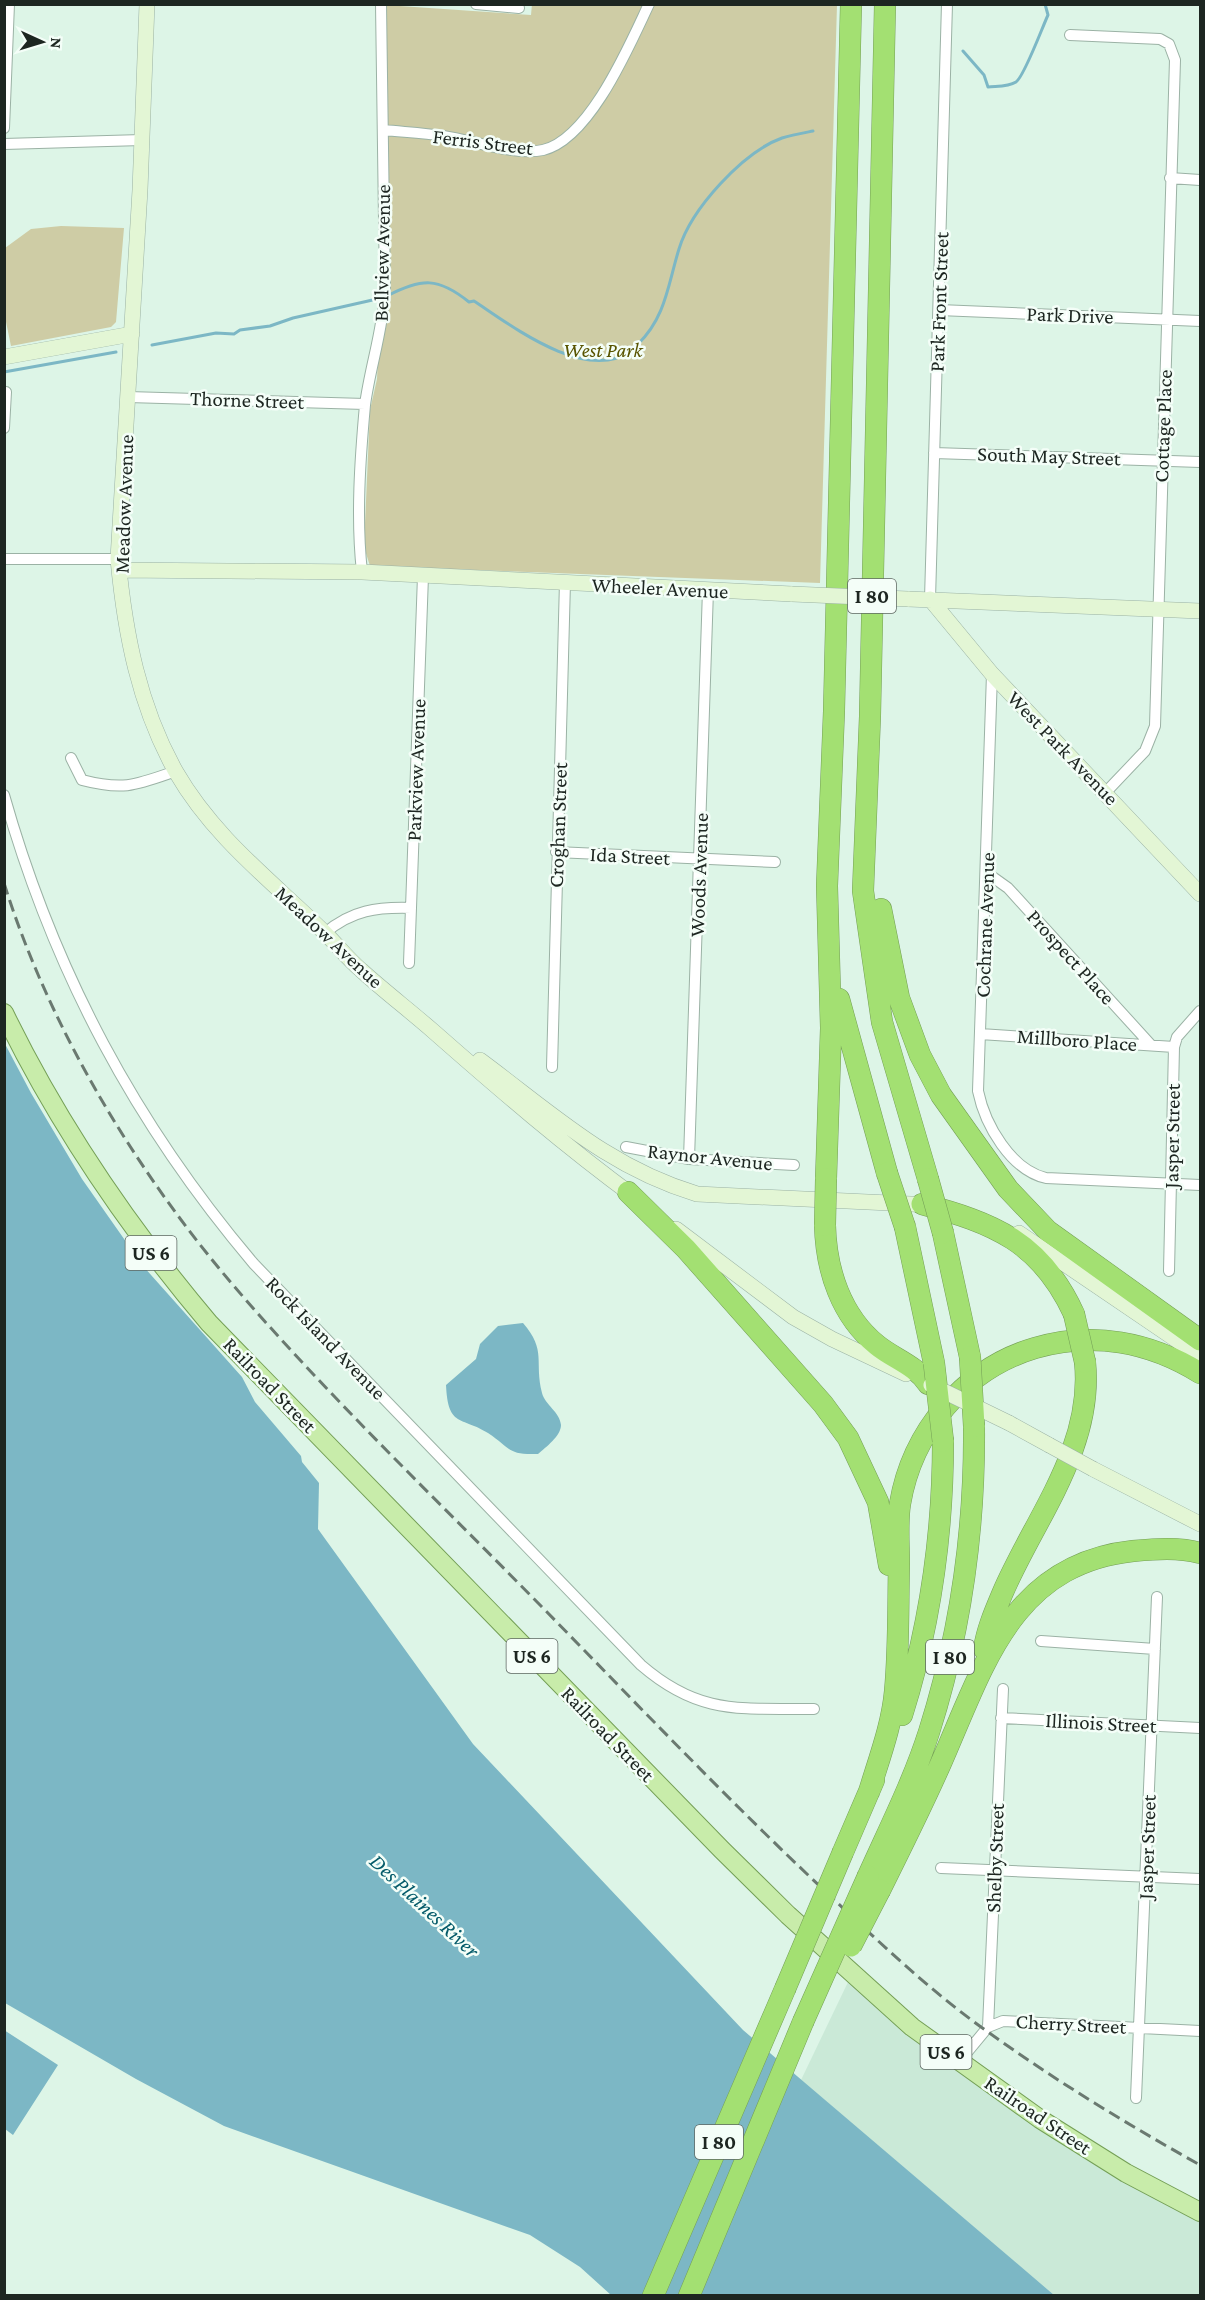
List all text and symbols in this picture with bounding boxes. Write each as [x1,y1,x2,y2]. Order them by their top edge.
north arrow [12,12,72,72]
text: N [48,37,65,49]
street label: Ferris Street [431,124,536,160]
street label: Bellview Avenue [369,184,395,322]
street label: Park Front Street [925,230,953,373]
street label: Park Drive [1026,301,1114,329]
park label: West Park [563,338,643,362]
street label: Cottage Place [1149,369,1177,483]
street label: Thorne Street [189,386,306,414]
street label: Meadow Avenue [110,434,138,574]
street label: South May Street [977,442,1122,471]
street label: Wheeler Avenue [591,572,729,604]
road number: I 80 [848,579,896,613]
street label: West Park Avenue [1002,686,1124,810]
street label: Parkview Avenue [402,698,430,842]
street label: Croghan Street [544,761,572,888]
street label: Woods Avenue [685,812,713,938]
street label: Ida Street [589,842,672,870]
street label: Cochrane Avenue [970,852,1000,998]
street label: Meadow Avenue [270,881,388,993]
street label: Prospect Place [1022,904,1120,1010]
street label: Millboro Place [1016,1024,1138,1056]
street label: Jasper Street [1159,1082,1185,1191]
street label: Raynor Avenue [646,1138,774,1176]
road number: US 6 [126,1236,176,1270]
street label: Rock Island Avenue [261,1271,391,1405]
street label: Railroad Street [218,1332,322,1439]
road number: US 6 [506,1639,558,1673]
road number: I 80 [926,1640,974,1674]
street label: Railroad Street [556,1681,660,1788]
street label: Illinois Street [1045,1708,1158,1738]
street label: Jasper Street [1133,1793,1161,1902]
street label: Shelby Street [981,1802,1009,1913]
water label: Des Plaines River [365,1848,485,1963]
street label: Cherry Street [1015,2009,1128,2039]
road number: US 6 [920,2035,972,2069]
street label: Railroad Street [980,2071,1097,2160]
road number: I 80 [695,2125,743,2159]

